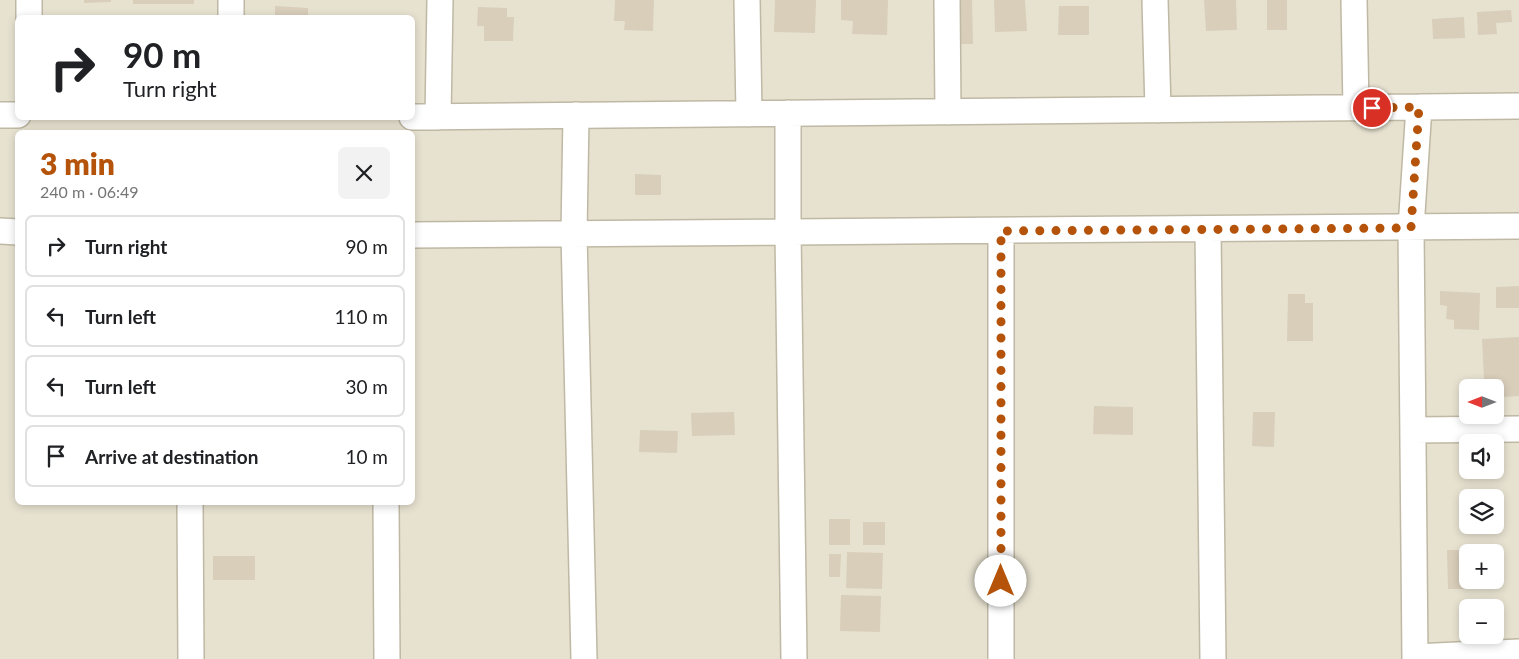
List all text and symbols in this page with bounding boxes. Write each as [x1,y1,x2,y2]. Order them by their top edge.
text: 90 m [123,33,201,75]
icon: right [40,35,105,100]
text: Turn right [123,75,217,102]
pin [1351,87,1393,129]
icon: arrive [1358,94,1386,122]
text: 3 min [40,145,115,181]
button: close [338,147,390,199]
text: 240 m · 06:49 [40,182,139,201]
icon: right [42,232,70,260]
text: Turn right [85,235,167,258]
text: 90 m [345,235,388,258]
icon: left [42,302,70,330]
text: Turn left [85,305,156,328]
text: 110 m [334,305,388,328]
icon: left [42,372,70,400]
text: Turn left [85,375,156,398]
text: 30 m [345,375,388,398]
north arrow [1459,379,1504,424]
map controls [1459,379,1504,644]
button: sound [1459,434,1504,479]
icon: arrive [42,442,70,470]
text: Arrive at destination [85,445,258,468]
text: 10 m [345,445,388,468]
button: layers [1459,489,1504,534]
button: + [1459,544,1504,589]
position arrow [974,554,1026,606]
button: − [1459,599,1504,644]

